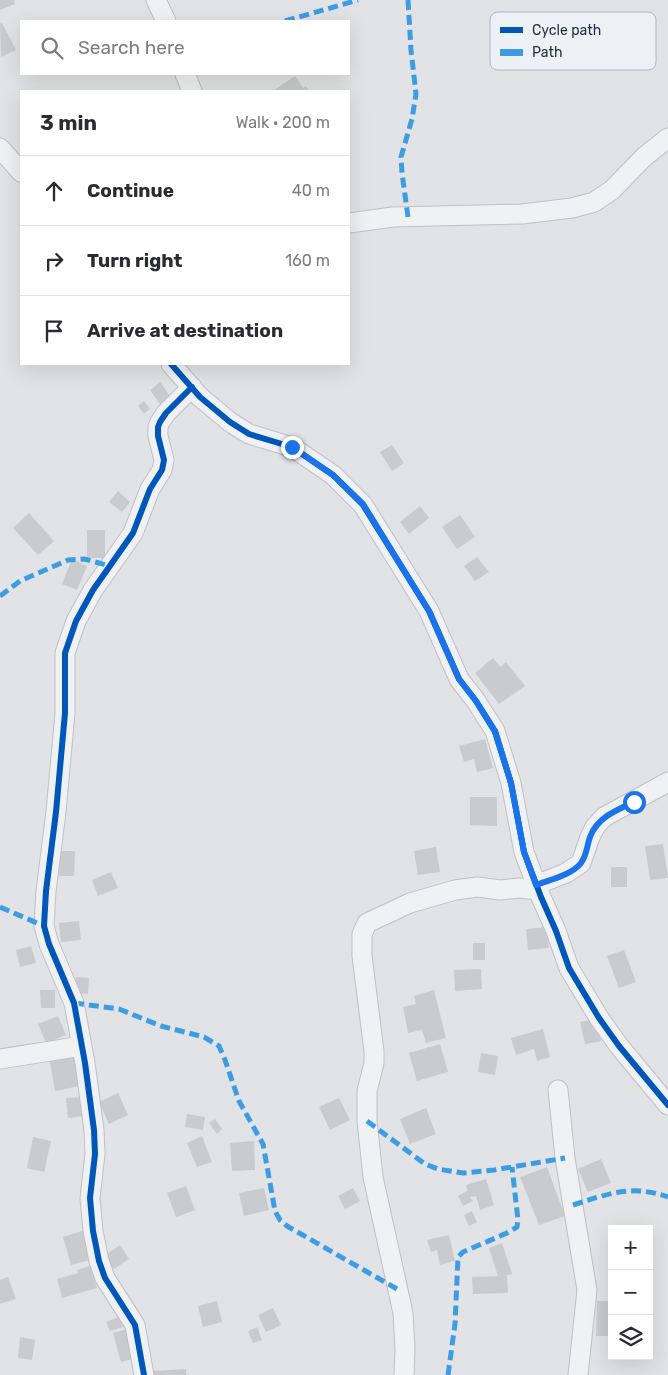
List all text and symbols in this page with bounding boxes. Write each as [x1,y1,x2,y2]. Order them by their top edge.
legend [490,12,656,70]
search box [20,20,350,75]
text: Cycle path [532,22,601,39]
icon: search [38,34,66,62]
text: Search here [78,36,185,59]
text: Path [532,44,563,61]
text: 3 min [40,110,97,135]
text: Walk · 200 m [236,113,330,132]
icon: ahead [40,177,68,205]
text: Continue [87,179,174,202]
text: 40 m [292,181,330,200]
icon: right [40,247,68,275]
text: Turn right [87,249,182,272]
text: 160 m [285,251,330,270]
icon: arrive [40,317,68,345]
text: Arrive at destination [87,319,283,342]
route end [281,436,304,459]
route start [623,791,646,814]
map controls [608,1225,653,1360]
button: + [608,1225,653,1270]
button: − [608,1270,653,1315]
button: layers [608,1315,653,1360]

